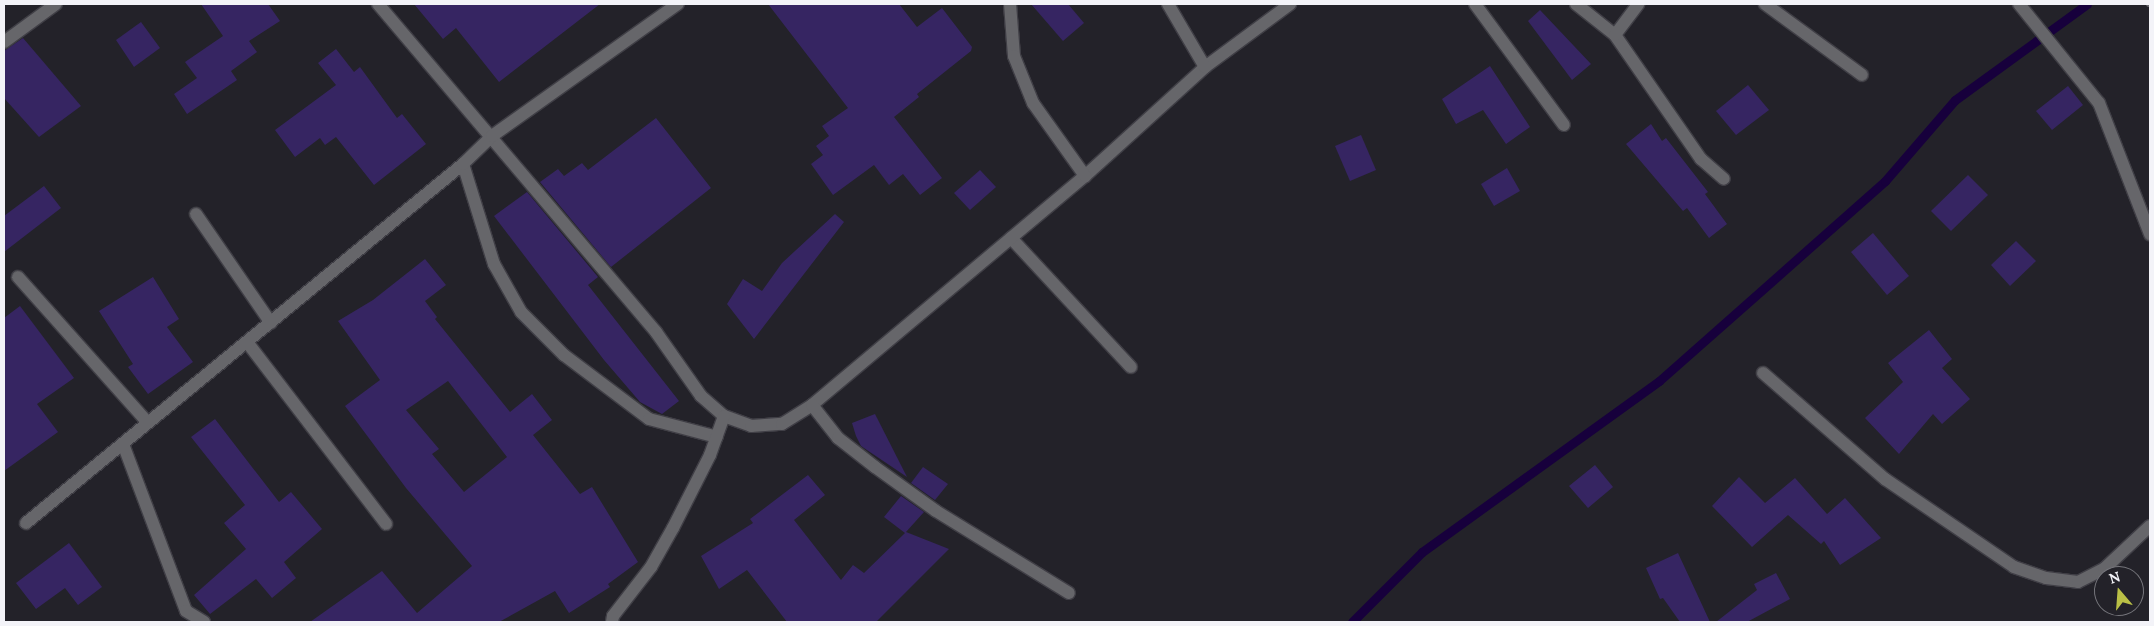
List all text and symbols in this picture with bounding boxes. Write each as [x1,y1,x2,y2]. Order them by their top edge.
north arrow [2094,566,2144,616]
text: N [2107,567,2123,588]

